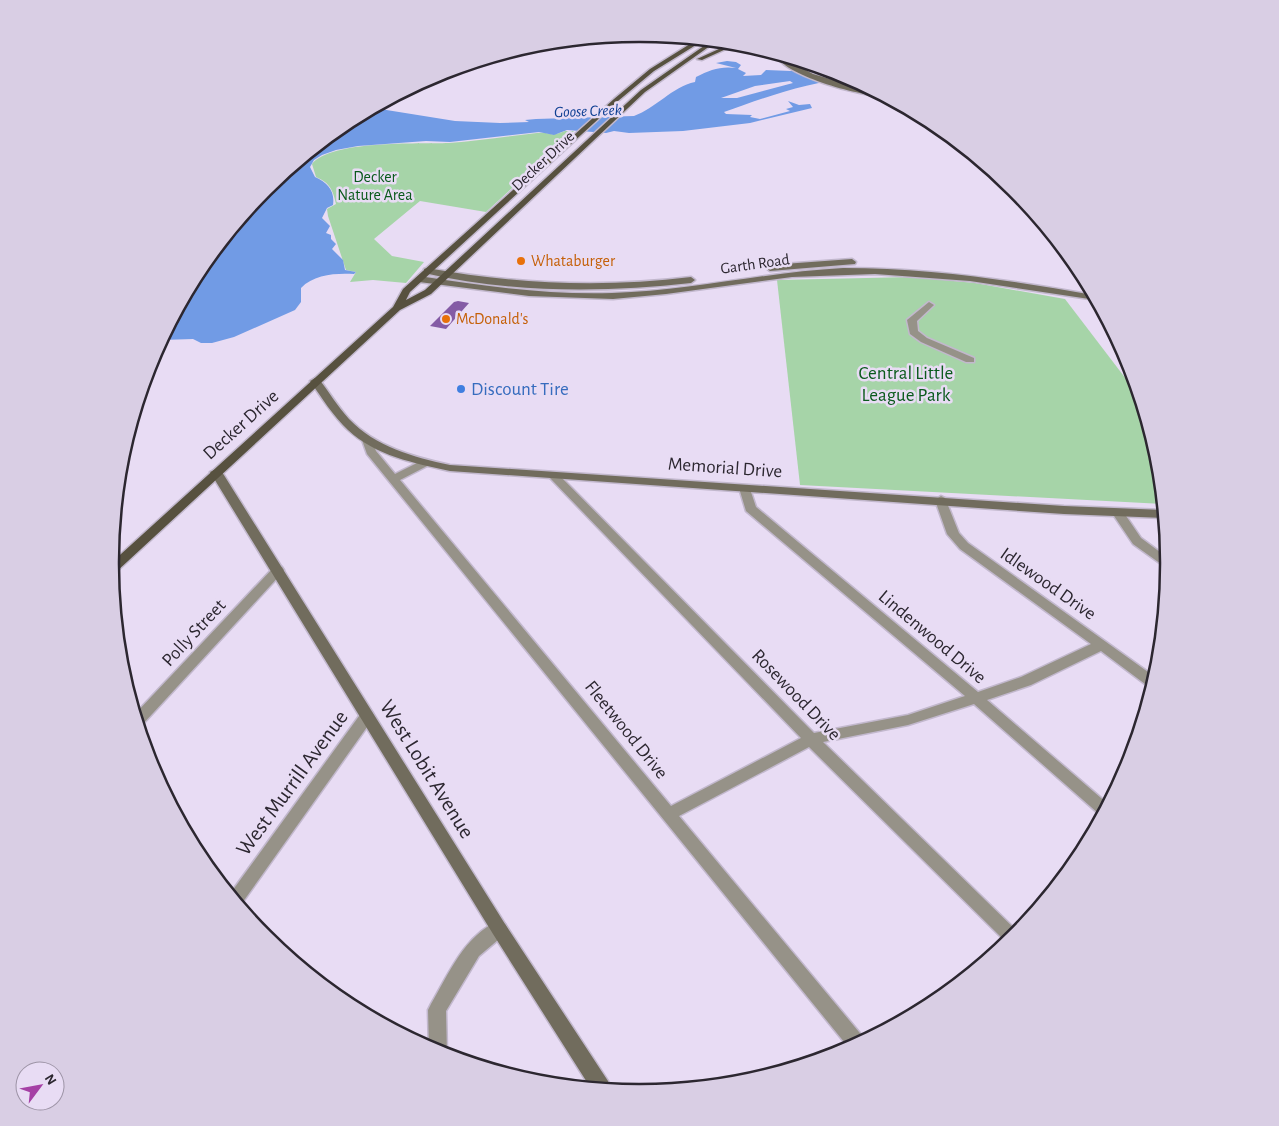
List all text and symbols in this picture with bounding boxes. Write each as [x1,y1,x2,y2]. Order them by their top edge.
water label: Goose Creek [554,102,622,120]
street label: Decker Drive [509,128,577,194]
park label: Decker Nature Area [337,169,413,203]
street label: Garth Road [719,251,791,277]
place label: Whataburger [531,253,616,269]
marker: Whataburger [515,255,527,267]
place label: McDonald's [456,311,529,327]
marker: McDonald's [440,313,452,325]
park label: Central Little League Park [859,364,953,405]
place label: Discount Tire [471,380,569,399]
marker: Discount Tire [455,383,467,395]
street label: Decker Drive [200,386,282,464]
street label: Memorial Drive [667,455,783,481]
street label: Idlewood Drive [997,544,1099,624]
street label: Lindenwood Drive [875,587,989,687]
street label: Polly Street [158,596,230,670]
street label: Rosewood Drive [748,646,844,744]
street label: Fleetwood Drive [581,677,671,783]
street label: West Lobit Avenue [376,696,478,842]
street label: West Murrill Avenue [232,706,352,860]
north arrow [15,1061,65,1111]
text: N [42,1072,59,1087]

